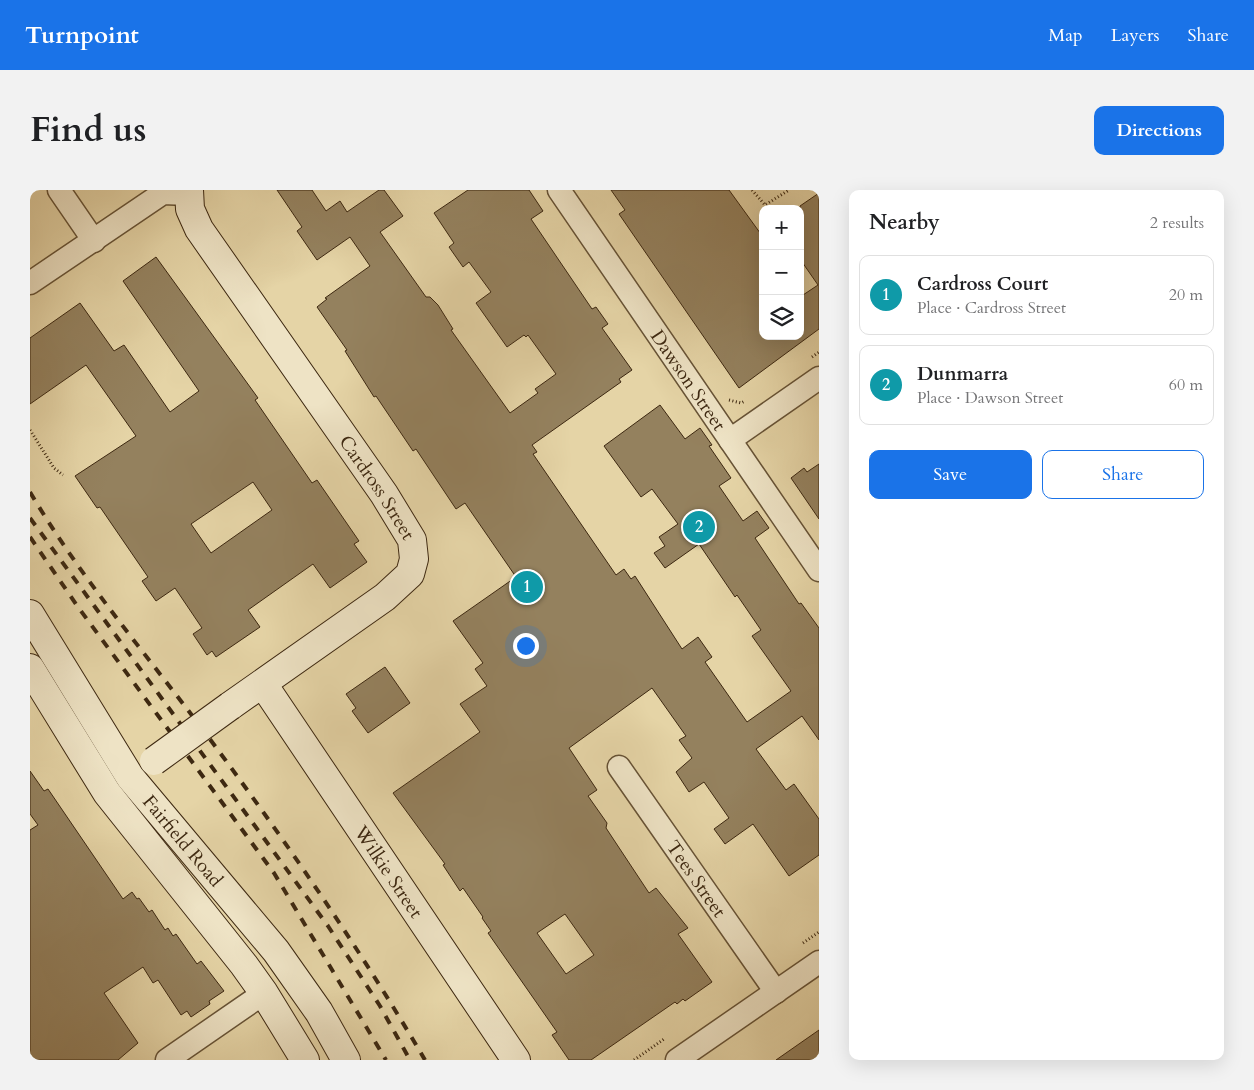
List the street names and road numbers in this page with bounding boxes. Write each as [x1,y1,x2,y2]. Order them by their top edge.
street label: Dawson Street [644,325,732,436]
street label: Cardross Street [333,430,421,545]
street label: Fairfield Road [136,790,229,893]
street label: Wilkie Street [347,820,429,923]
street label: Tees Street [660,835,732,923]

